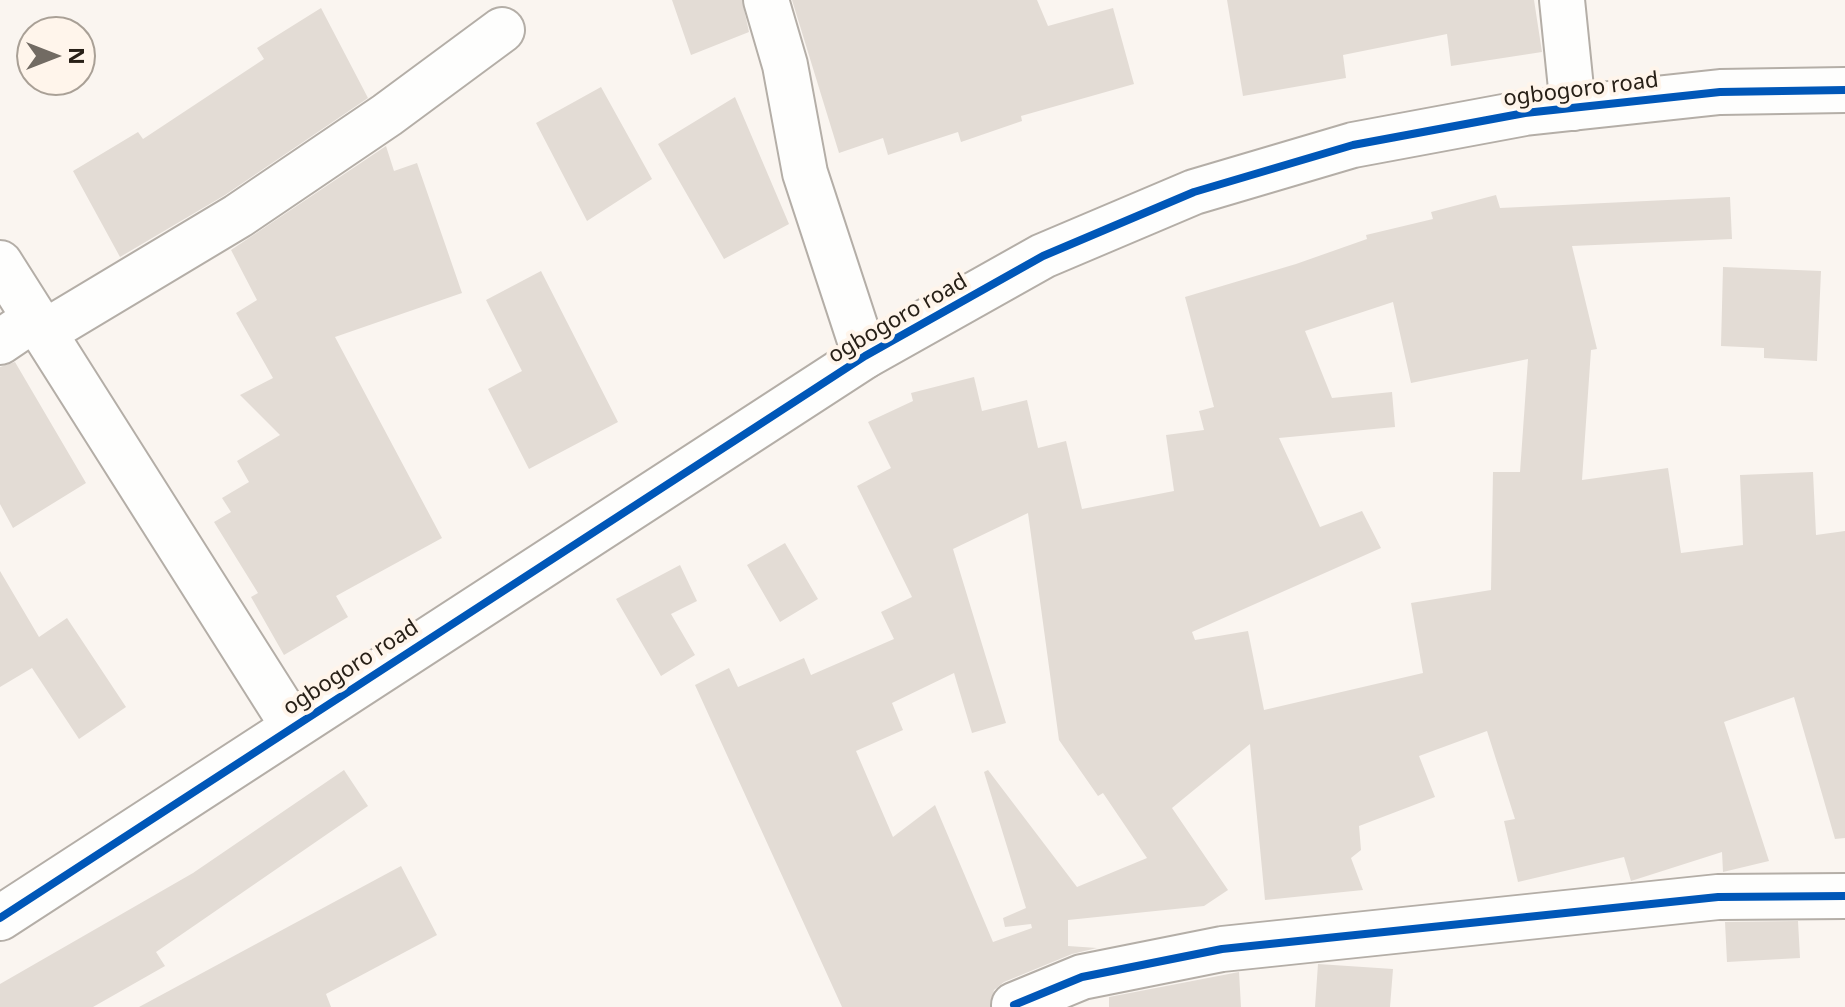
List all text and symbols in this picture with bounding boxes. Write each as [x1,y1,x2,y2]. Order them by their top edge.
north arrow [16,16,96,96]
text: N [63,47,93,65]
street label: ogbogoro road [1502,67,1660,113]
street label: ogbogoro road [824,269,972,369]
street label: ogbogoro road [278,614,424,722]

